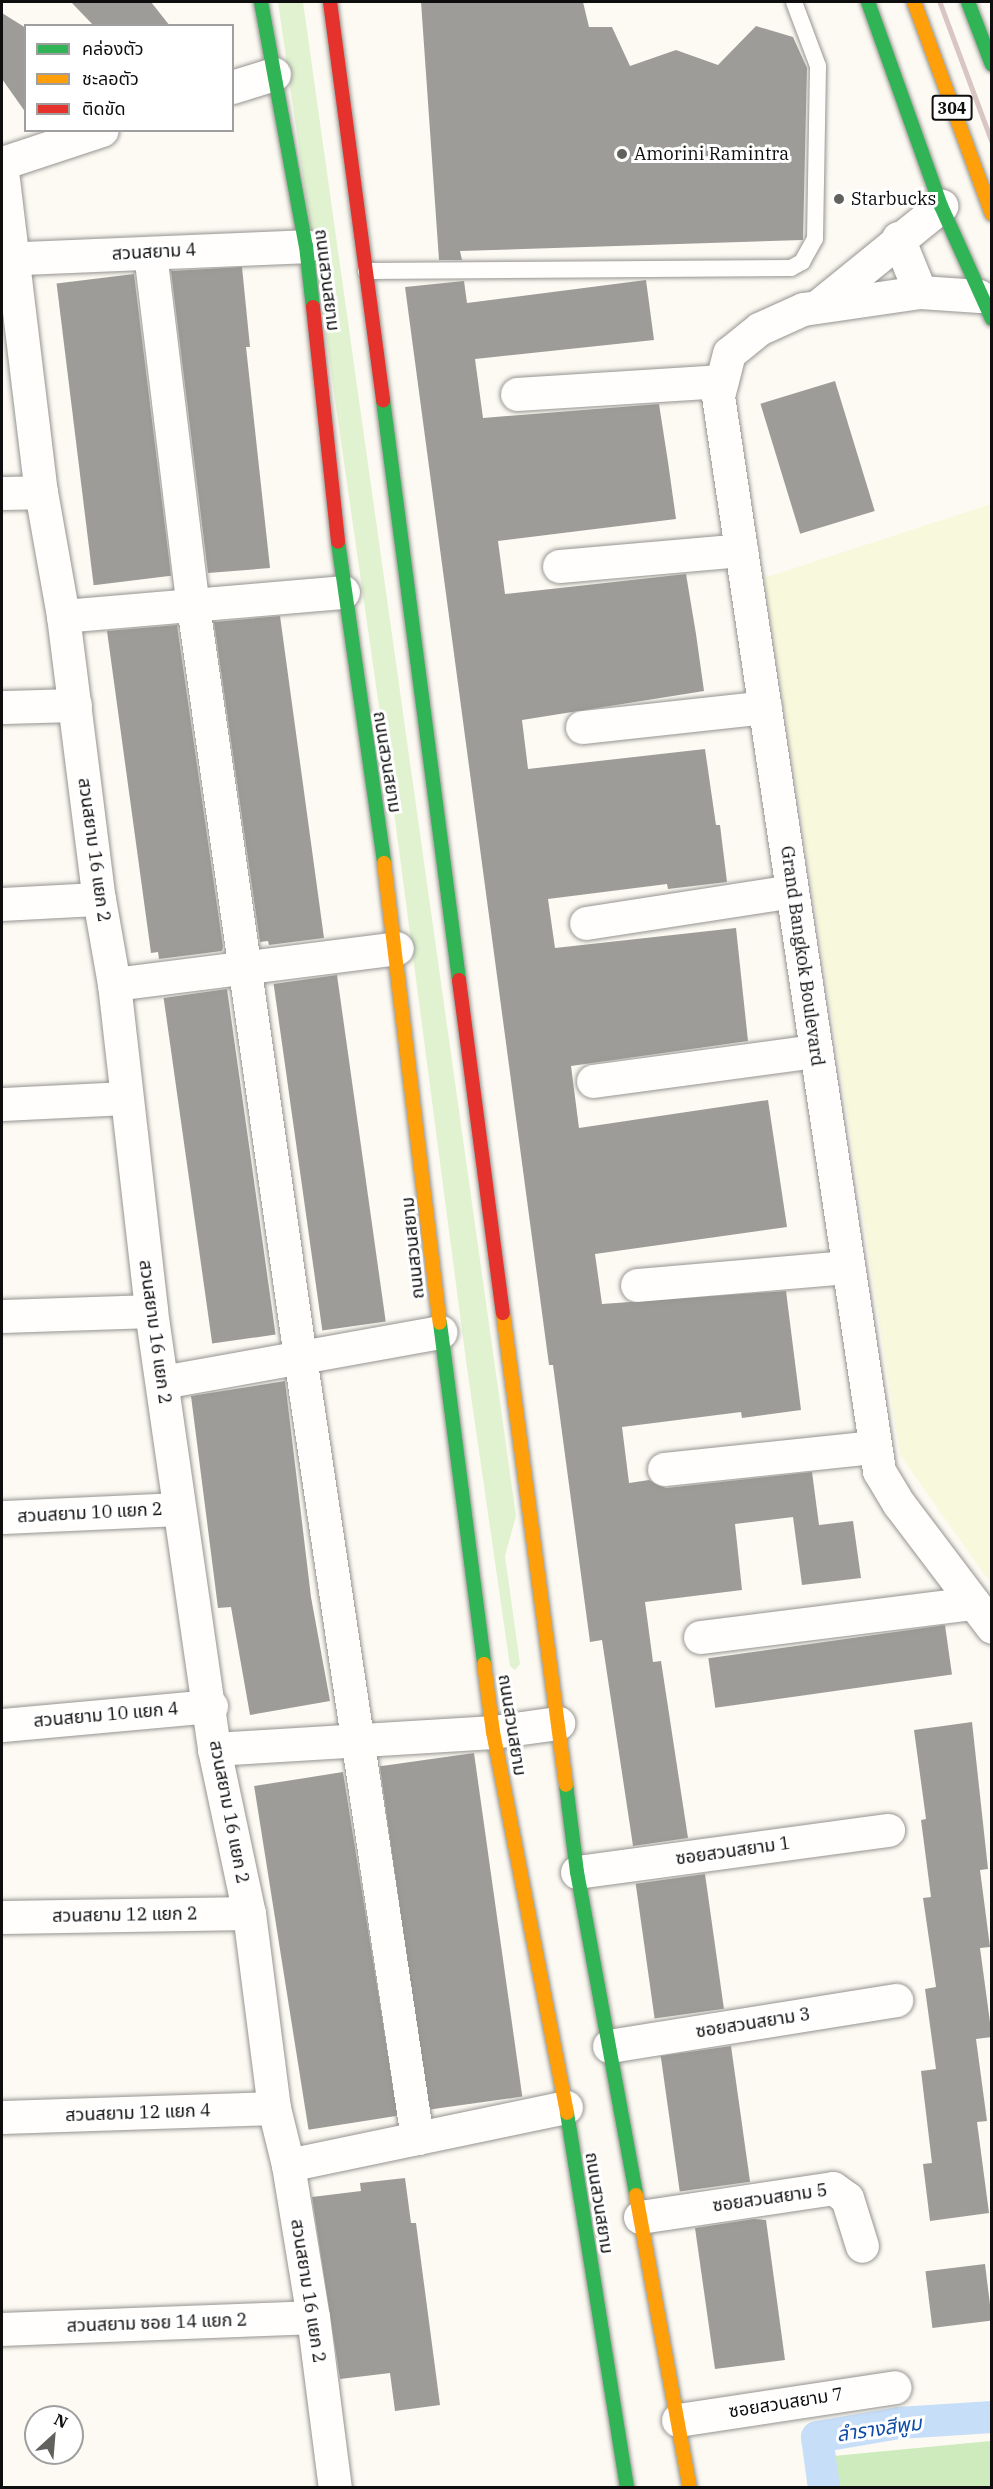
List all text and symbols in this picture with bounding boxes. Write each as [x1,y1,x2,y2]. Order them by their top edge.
legend [24,24,234,132]
text: คล่องตัว [82,37,144,60]
text: ชะลอตัว [82,67,139,90]
road number: 304 [931,95,973,121]
text: ติดขัด [82,97,125,120]
place label: Amorini Ramintra [634,143,789,165]
marker: Amorini Ramintra [615,147,629,161]
place label: Starbucks [851,188,936,210]
marker: Starbucks [832,192,846,206]
street label: ถนนสวนสยาม [310,228,344,332]
street label: สวนสยาม 4 [111,239,197,265]
street label: ถนนสวนสยาม [368,710,406,814]
street label: สวนสยาม 16 แยก 2 [73,776,115,924]
street label: Grand Bangkok Boulevard [776,844,828,1068]
street label: ถนนสวนสยาม [397,1196,429,1300]
street label: สวนสยาม 16 แยก 2 [134,1258,176,1406]
street label: สวนสยาม 10 แยก 2 [17,1498,163,1528]
street label: ถนนสวนสยาม [493,1673,531,1777]
street label: สวนสยาม 10 แยก 4 [33,1698,179,1732]
street label: สวนสยาม 16 แยก 2 [205,1738,253,1886]
street label: ซอยสวนสยาม 1 [674,1832,792,1870]
street label: สวนสยาม 12 แยก 2 [52,1903,198,1927]
street label: ซอยสวนสยาม 3 [694,2003,812,2043]
street label: สวนสยาม 12 แยก 4 [65,2100,211,2126]
street label: ถนนสวนสยาม [580,2151,618,2255]
street label: ซอยสวนสยาม 5 [711,2179,829,2217]
street label: สวนสยาม 16 แยก 2 [286,2217,330,2365]
street label: สวนสยาม ซอย 14 แยก 2 [66,2309,248,2337]
street label: ซอยสวนสยาม 7 [727,2383,845,2423]
north arrow [24,2405,84,2465]
text: N [51,2409,71,2432]
water label: ลำรางสีพูม [835,2410,923,2446]

